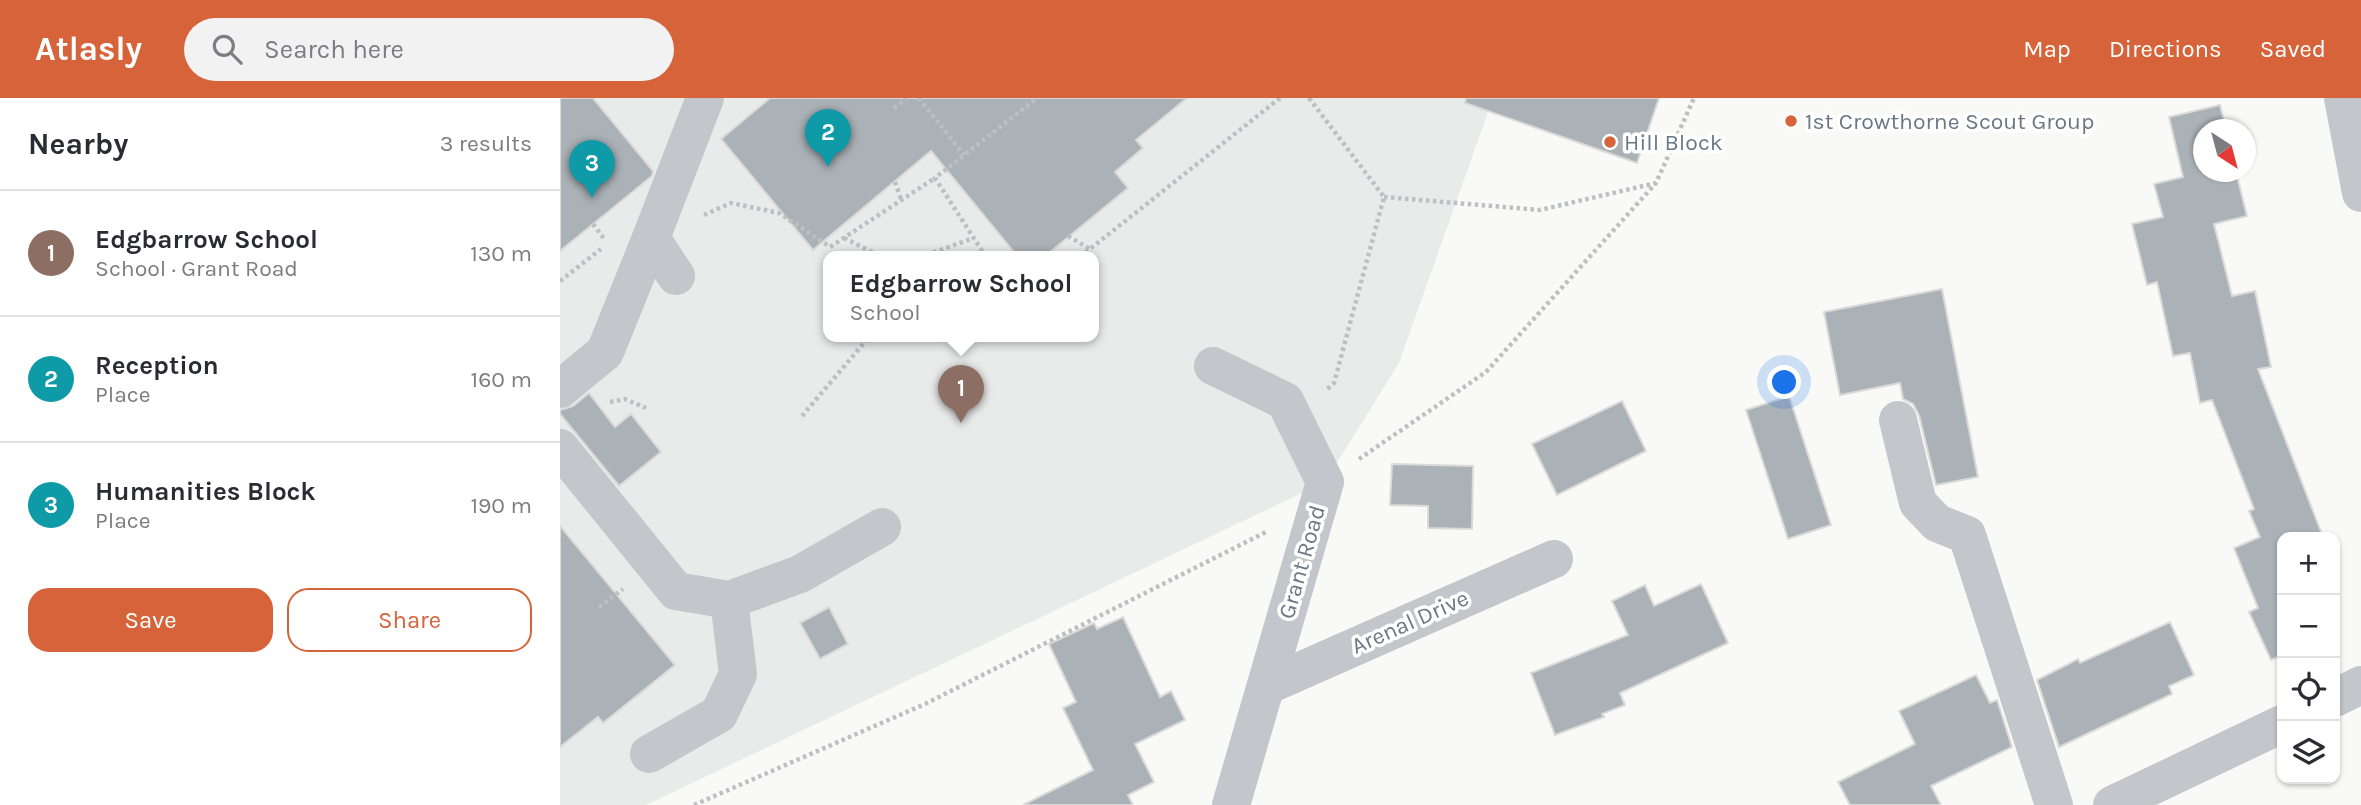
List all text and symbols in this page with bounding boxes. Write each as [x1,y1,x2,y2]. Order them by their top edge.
search box [184,18,674,81]
text: Atlasly [35,30,142,68]
icon: search [208,30,246,68]
text: Search here [264,34,404,65]
text: Map [2023,35,2071,63]
text: Directions [2109,35,2222,63]
text: Saved [2260,35,2326,63]
place label: 1st Crowthorne Scout Group [1805,108,2094,135]
pin: 2 [805,109,851,167]
marker: 1st Crowthorne Scout Group [1783,113,1799,129]
north arrow [2193,119,2256,182]
text: Nearby [28,126,128,162]
place label: Hill Block [1624,129,1723,156]
text: 3 results [440,130,532,157]
marker: Hill Block [1602,134,1618,150]
pin: 3 [569,140,615,198]
text: Edgbarrow School [95,224,318,255]
text: 1 [47,240,55,267]
text: 130 m [470,240,532,267]
popup [823,251,1099,342]
text: School · Grant Road [95,255,298,282]
text: Edgbarrow School [850,268,1072,299]
text: School [850,299,921,326]
text: Reception [95,350,219,381]
pin: 1 [938,365,984,423]
your location [1767,365,1801,399]
text: 2 [44,366,58,393]
text: 160 m [471,366,532,393]
text: Place [95,381,151,408]
text: Humanities Block [95,476,316,507]
text: 3 [44,492,58,519]
text: 190 m [470,492,532,519]
street label: Grant Road [1273,502,1331,622]
text: Place [95,507,151,534]
map controls [2277,532,2340,784]
button: + [2277,532,2340,595]
street label: Arenal Drive [1347,584,1473,660]
button: Save [28,588,273,652]
button: Share [287,588,532,652]
button: − [2277,595,2340,658]
button: locate [2277,658,2340,721]
button: layers [2277,721,2340,784]

